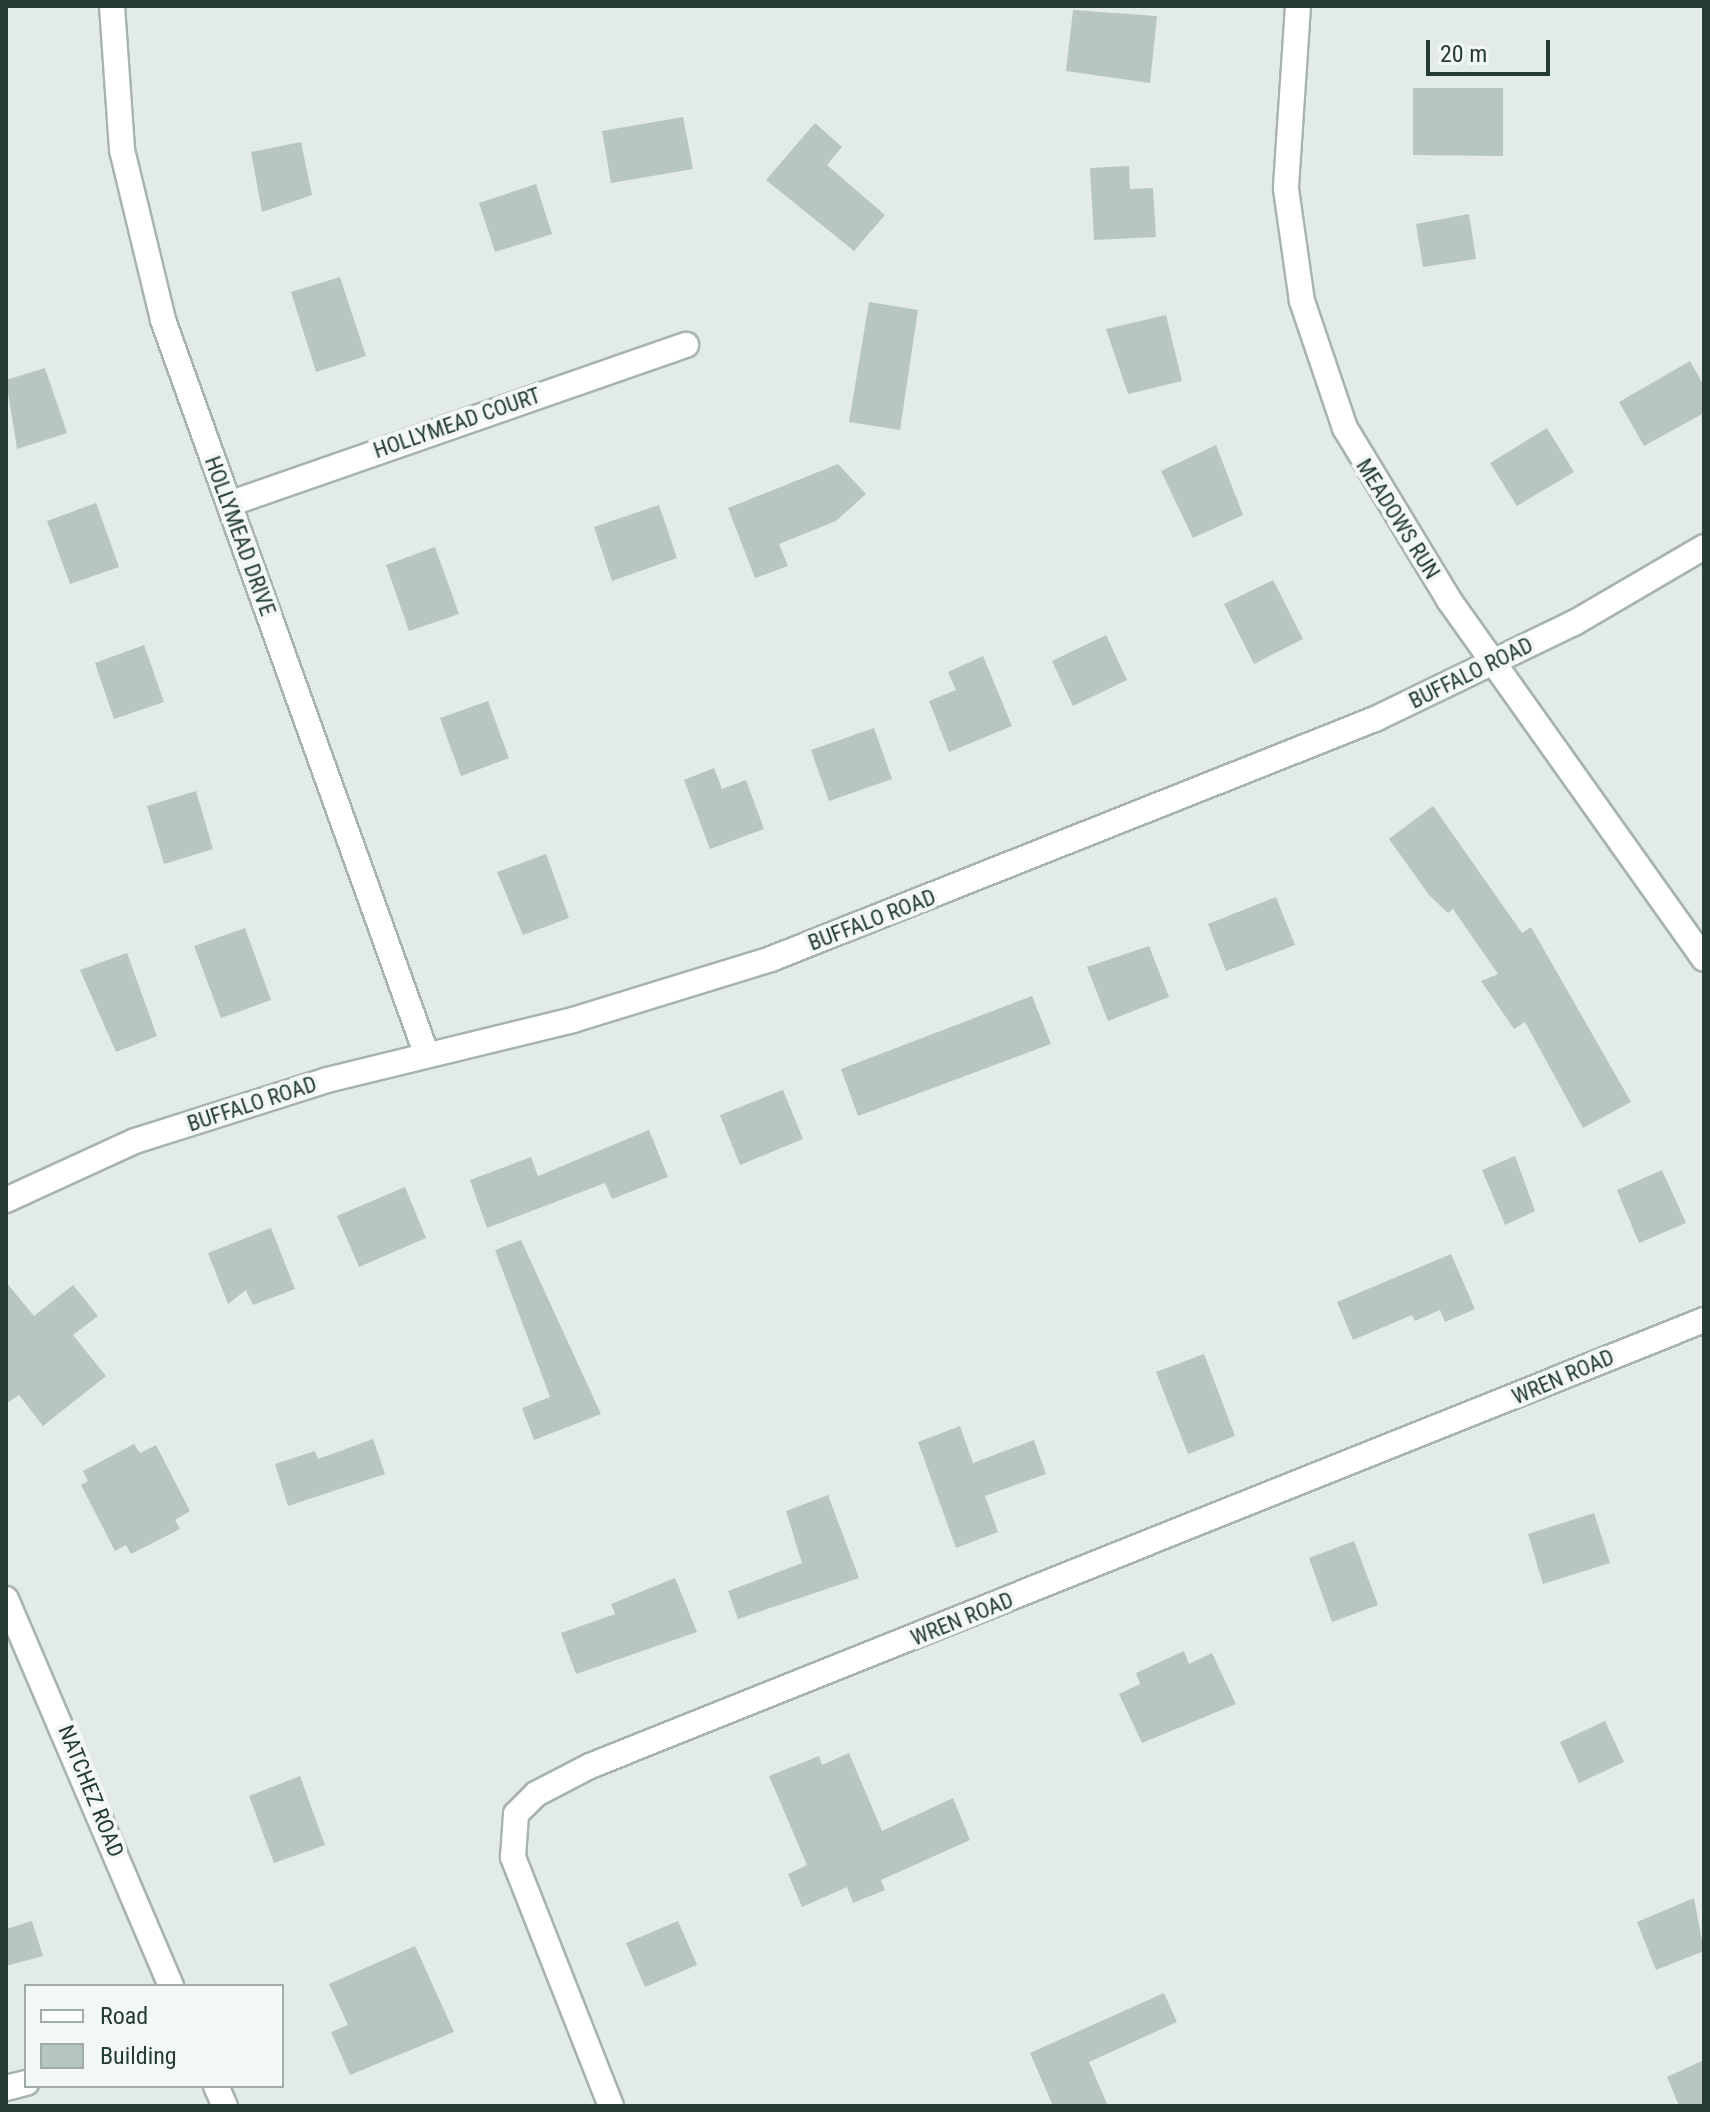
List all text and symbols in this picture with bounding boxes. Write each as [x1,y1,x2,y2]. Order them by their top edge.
scale bar [1430,24,1554,74]
text: 20 m [1440,40,1487,68]
street label: HOLLYMEAD COURT [370,382,544,464]
street label: HOLLYMEAD DRIVE [199,453,281,619]
street label: MEADOWS RUN [1351,454,1445,584]
street label: BUFFALO ROAD [1405,632,1537,714]
street label: BUFFALO ROAD [805,884,939,956]
street label: BUFFALO ROAD [184,1071,320,1137]
street label: WREN ROAD [1508,1344,1618,1410]
street label: WREN ROAD [907,1587,1017,1651]
street label: NATCHEZ ROAD [53,1721,129,1861]
legend [24,1984,284,2088]
text: Road [100,2002,148,2030]
text: Building [100,2042,177,2070]

